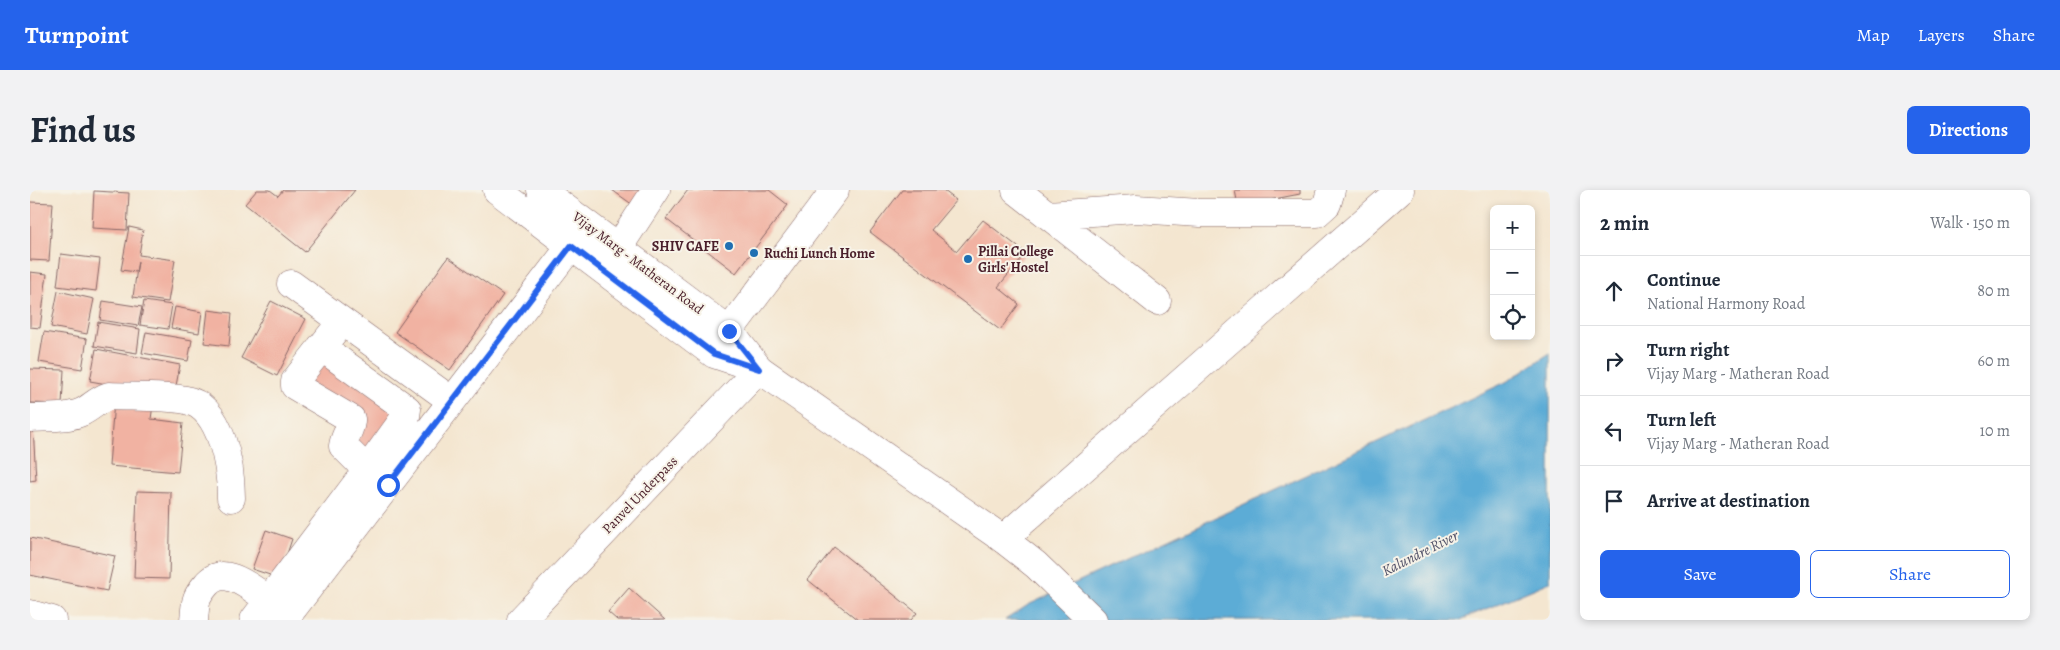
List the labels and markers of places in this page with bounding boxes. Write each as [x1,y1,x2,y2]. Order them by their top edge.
place label: SHIV CAFE [652,237,719,256]
marker: SHIV CAFE [723,240,735,252]
place label: Pillai College Girls' Hostel [978,242,1054,277]
place label: Ruchi Lunch Home [764,244,876,263]
marker: Ruchi Lunch Home [748,247,760,259]
marker: Pillai College Girls' Hostel [962,253,974,265]

